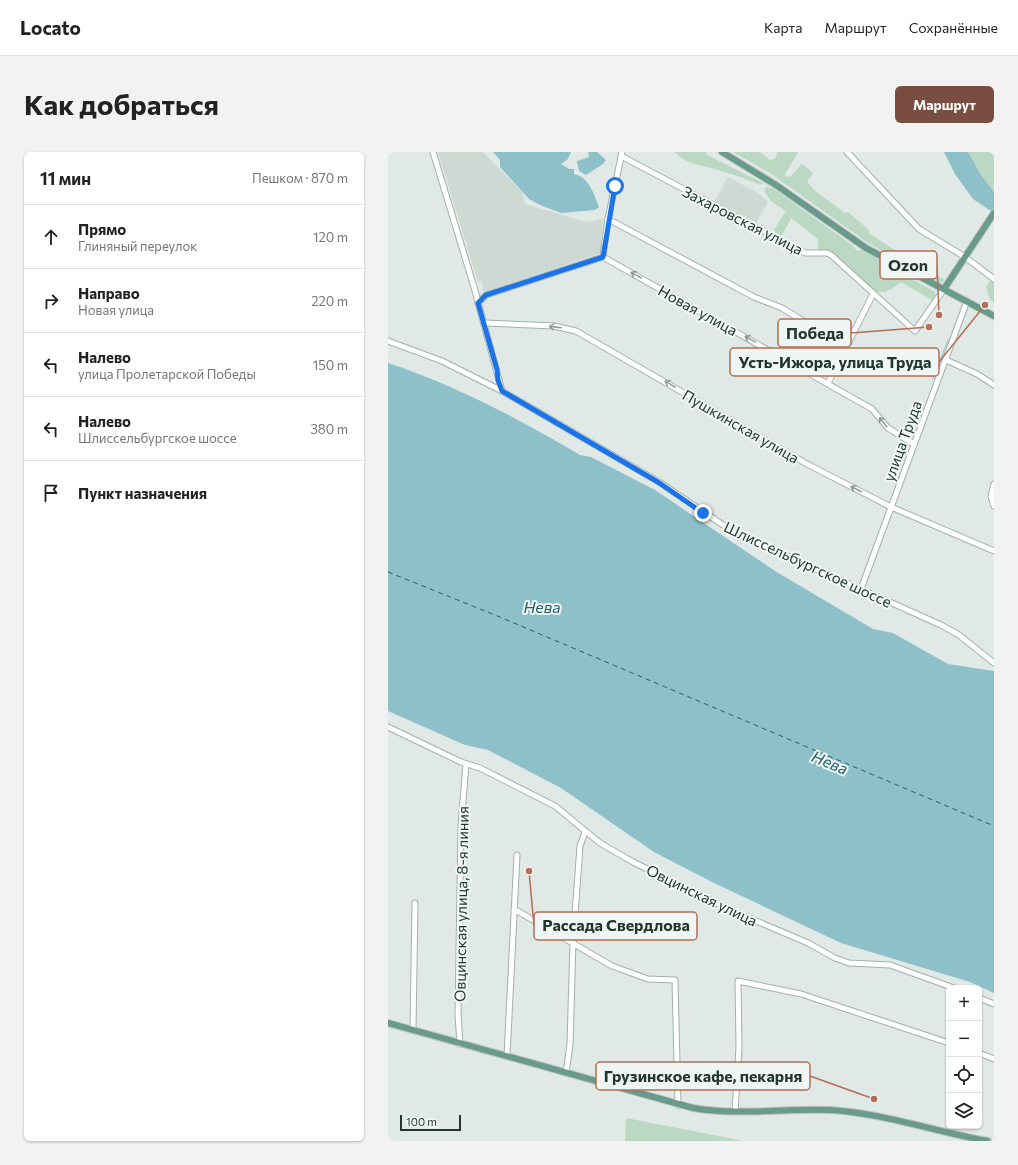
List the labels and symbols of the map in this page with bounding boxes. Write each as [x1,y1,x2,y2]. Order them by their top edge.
route start [606,177,624,195]
street label: Захаровская улица [680,182,806,258]
callout: Ozon [880,251,937,279]
text: Ozon [888,255,928,274]
one-way arrow [630,271,642,279]
street label: Новая улица [655,281,741,339]
callout: Победа [778,319,851,347]
one-way arrow [548,323,561,331]
text: Победа [786,323,844,342]
one-way arrow [744,334,756,342]
callout: Усть-Ижора, улица Труда [730,348,939,376]
text: Усть-Ижора, улица Труда [739,352,931,371]
one-way arrow [664,380,676,388]
street label: Пушкинская улица [680,385,802,467]
street label: улица Труда [879,398,925,484]
one-way arrow [878,416,887,427]
one-way arrow [850,485,862,493]
route end [694,504,712,522]
street label: Шлиссельбургское шоссе [721,517,895,611]
water label: Нева [523,597,561,616]
water label: Нева [809,746,851,778]
street label: Овцинская улица, 8-я линия [450,806,472,1002]
street label: Овцинская улица [644,860,760,930]
callout: Рассада Свердлова [534,912,697,940]
text: Рассада Свердлова [542,915,690,934]
callout: Грузинское кафе, пекарня [596,1062,810,1090]
text: Грузинское кафе, пекарня [604,1066,802,1085]
scale bar [400,1113,461,1132]

